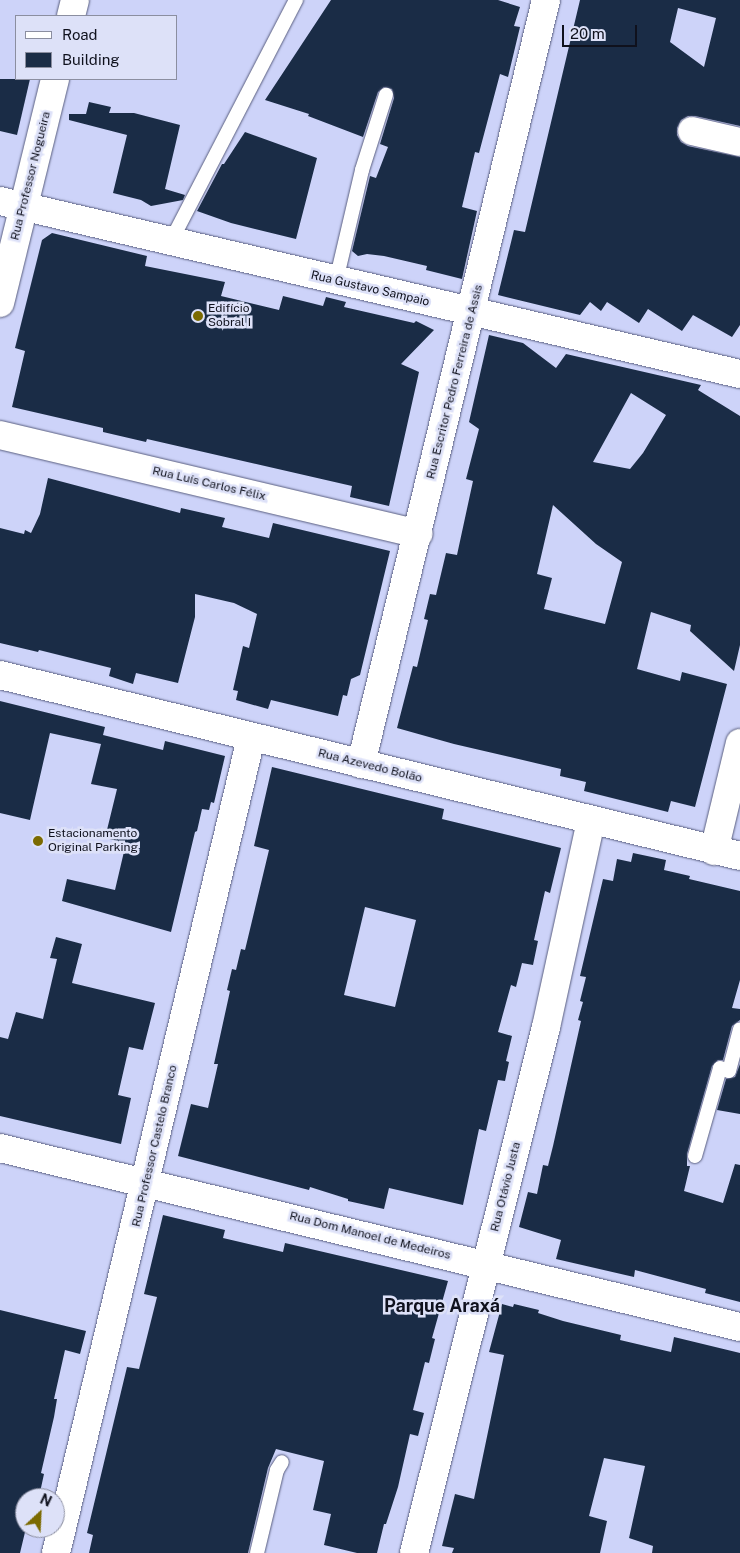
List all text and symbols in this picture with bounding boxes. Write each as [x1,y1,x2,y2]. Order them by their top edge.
legend [15,15,178,80]
scale bar [565,15,640,47]
text: 20 m [570,25,605,42]
text: Road [62,26,98,43]
text: Building [62,51,120,68]
street label: Rua Professor Nogueira [8,110,54,242]
street label: Rua Gustavo Sampaio [309,268,431,310]
street label: Rua Escritor Pedro Ferreira de Assis [424,283,486,481]
place label: Edifício Sobral I [208,302,251,330]
marker: Edifício Sobral I [192,310,204,322]
street label: Rua Luís Carlos Félix [151,464,267,504]
street label: Rua Azevedo Bolão [316,746,424,786]
place label: Estacionamento Original Parking [48,827,138,855]
marker: Estacionamento Original Parking [32,835,44,847]
street label: Rua Professor Castelo Branco [129,1064,181,1228]
street label: Rua Otávio Justa [488,1141,524,1233]
street label: Rua Dom Manoel de Medeiros [288,1209,452,1263]
district label: Parque Araxá [384,1295,500,1317]
north arrow [15,1488,65,1538]
text: N [38,1491,54,1510]

